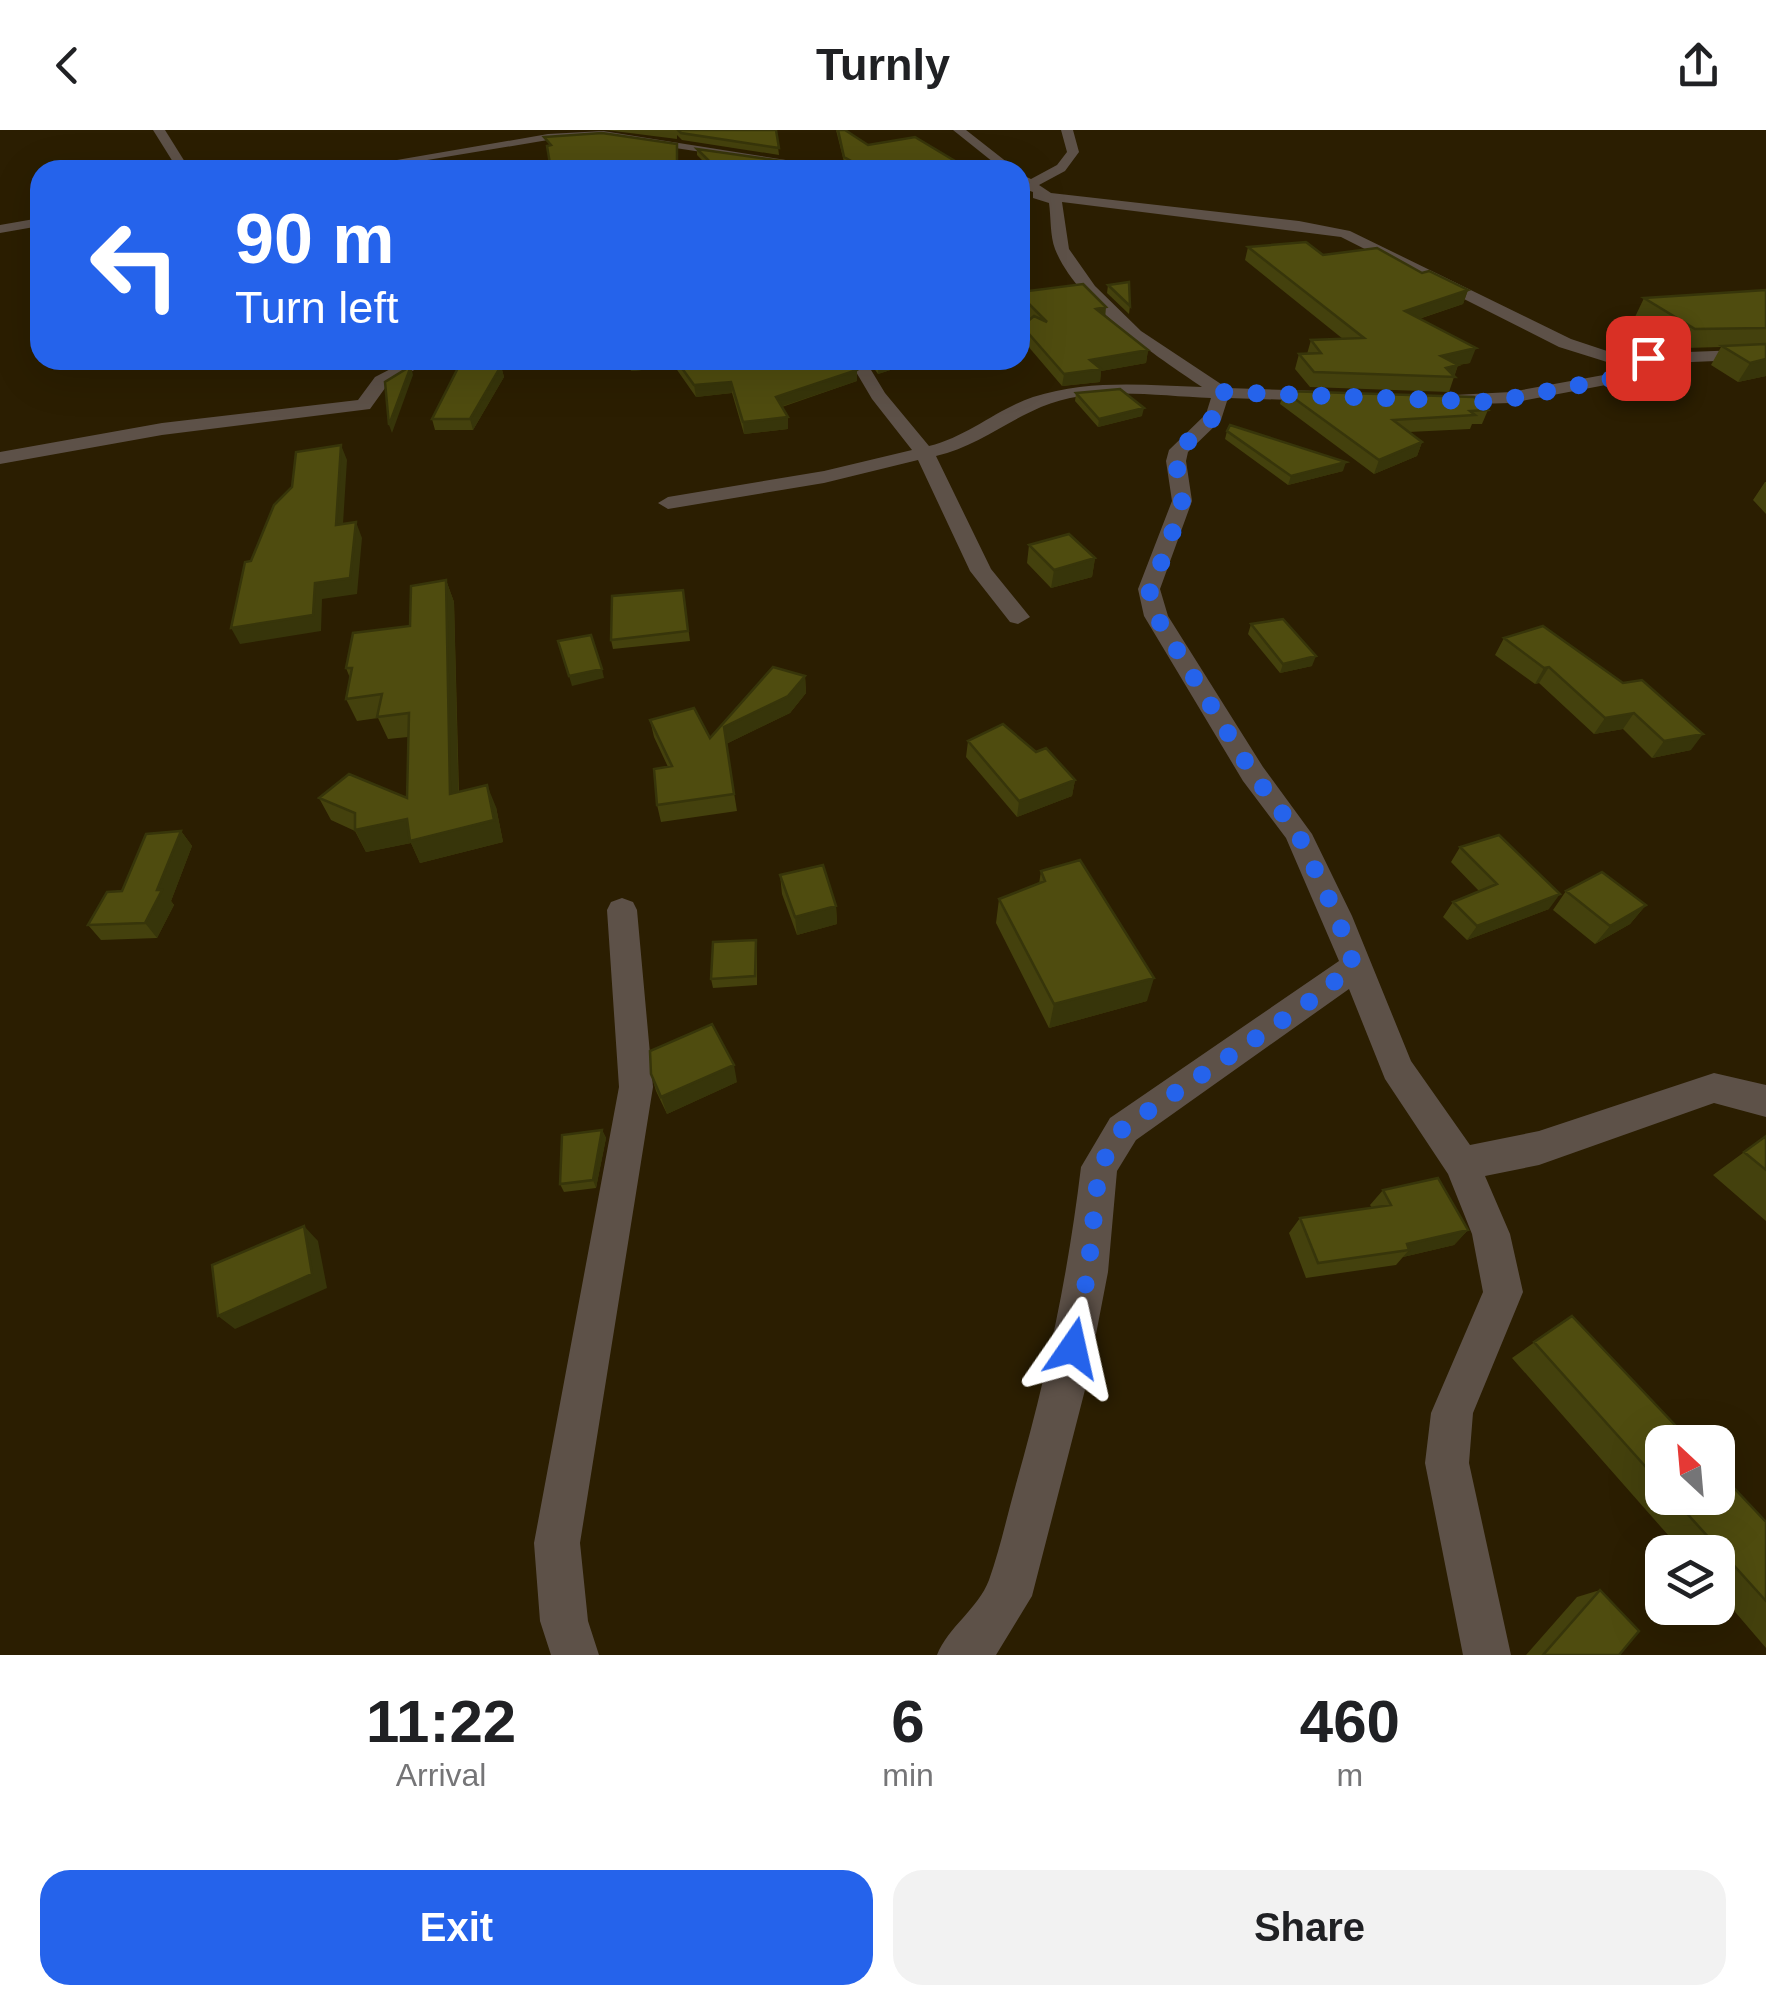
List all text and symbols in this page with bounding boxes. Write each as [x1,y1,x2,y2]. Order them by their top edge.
icon: back [40,38,95,93]
icon: share [1671,38,1726,93]
text: Turnly [816,39,950,90]
icon: left [70,200,200,330]
text: 90 m [235,200,395,278]
text: Turn left [235,282,398,333]
pin [1606,316,1691,401]
icon: arrive [1621,331,1676,386]
position arrow [1021,1296,1125,1400]
north arrow [1645,1425,1735,1515]
map controls [1645,1425,1735,1625]
button: layers [1645,1535,1735,1625]
text: 11:22 [366,1688,516,1755]
text: 6 [891,1688,925,1755]
text: 460 [1300,1688,1400,1755]
text: Arrival [396,1757,486,1793]
text: min [882,1757,934,1793]
text: m [1337,1757,1363,1793]
button: Exit [40,1870,873,1985]
button: Share [893,1870,1726,1985]

